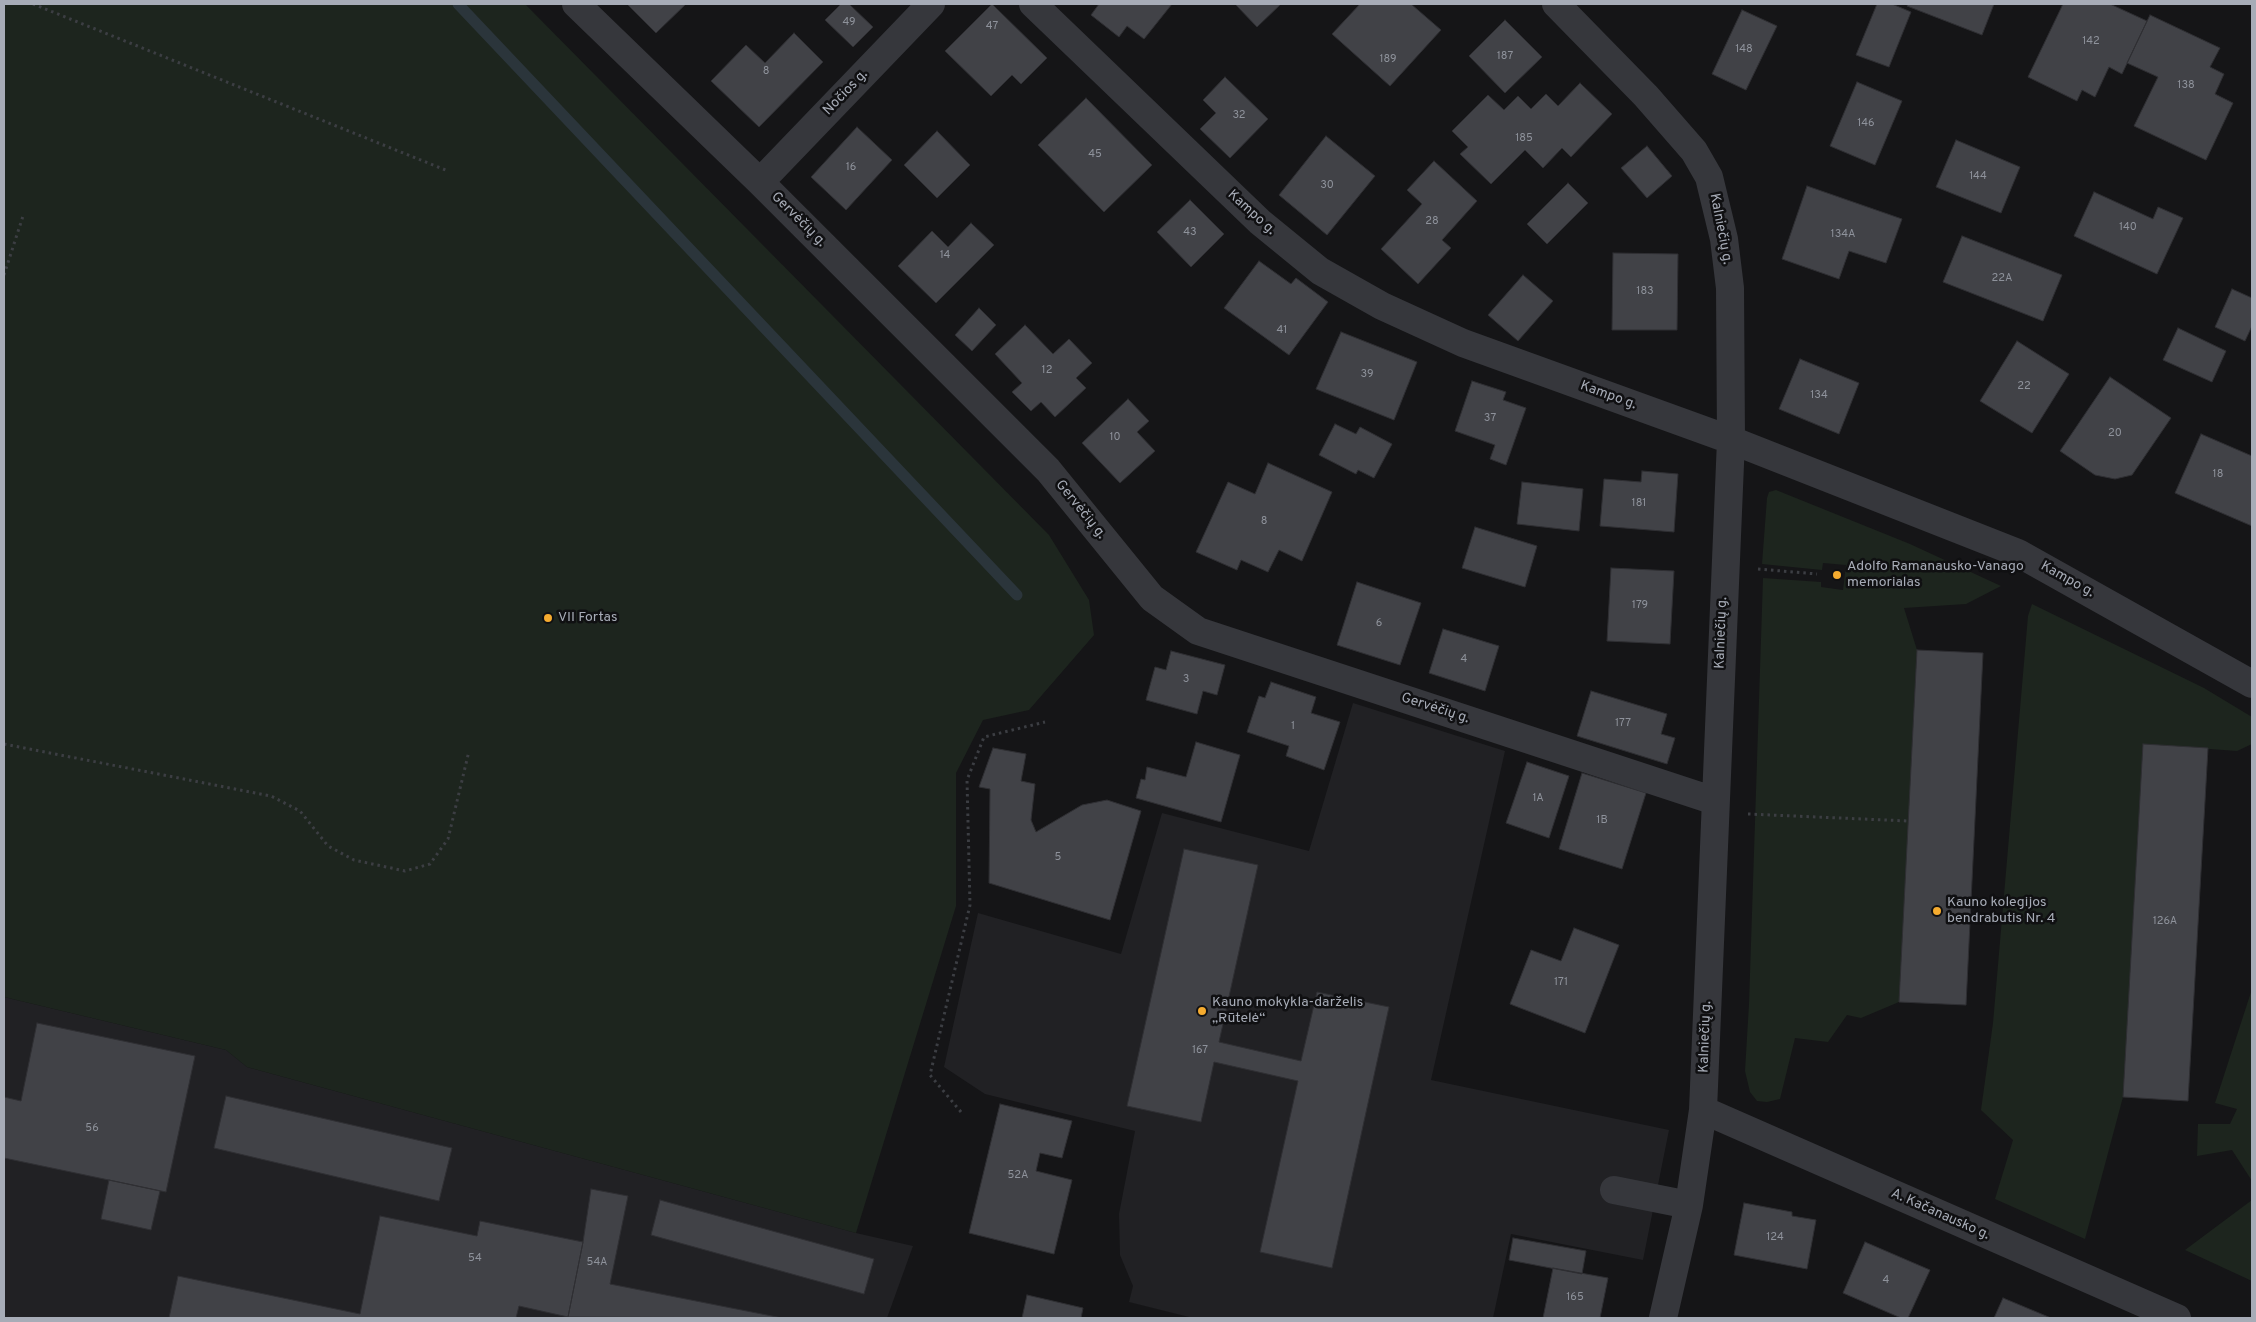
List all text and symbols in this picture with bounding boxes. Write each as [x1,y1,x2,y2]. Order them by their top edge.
house number: 49 [842,16,856,30]
house number: 47 [986,20,998,34]
house number: 142 [2082,35,2100,49]
house number: 148 [1735,43,1753,57]
house number: 187 [1497,50,1513,64]
house number: 189 [1379,53,1397,67]
house number: 8 [763,65,769,79]
street label: Nočios g. [820,67,872,119]
house number: 138 [2177,79,2195,93]
house number: 32 [1232,109,1246,123]
house number: 146 [1857,117,1875,131]
house number: 185 [1515,132,1533,146]
house number: 45 [1088,148,1102,162]
house number: 16 [846,161,856,175]
house number: 144 [1969,170,1987,184]
house number: 30 [1320,179,1334,193]
street label: Kampo g. [1224,187,1278,239]
street label: Gervėčių g. [767,189,829,251]
street label: Kalniečių g. [1705,192,1735,266]
house number: 28 [1425,215,1439,229]
house number: 140 [2119,221,2137,235]
house number: 43 [1183,226,1197,240]
house number: 134A [1831,228,1855,242]
house number: 14 [940,249,950,263]
house number: 22A [1992,272,2012,286]
house number: 183 [1636,285,1654,299]
house number: 41 [1277,324,1287,338]
house number: 12 [1042,364,1052,378]
house number: 39 [1361,368,1373,382]
street label: Kampo g. [1577,378,1639,414]
house number: 22 [2017,380,2031,394]
house number: 134 [1810,389,1828,403]
house number: 37 [1484,412,1496,426]
house number: 20 [2108,427,2122,441]
house number: 10 [1109,431,1121,445]
house number: 18 [2213,468,2223,482]
street label: Gervėčių g. [1051,477,1109,543]
house number: 181 [1632,497,1646,511]
house number: 8 [1261,515,1267,529]
street label: Kampo g. [2037,558,2097,602]
place label: Adolfo Ramanausko-Vanago memorialas [1847,559,2024,592]
marker: Adolfo Ramanausko-Vanago memorialas [1831,569,1843,581]
street label: Kalniečių g. [1712,597,1732,669]
house number: 179 [1632,599,1648,613]
place label: VII Fortas [558,610,617,626]
marker: VII Fortas [542,612,554,624]
house number: 6 [1376,617,1382,631]
house number: 4 [1461,653,1467,667]
house number: 3 [1183,673,1189,687]
street label: Gervėčių g. [1399,690,1471,728]
house number: 177 [1615,717,1631,731]
house number: 1 [1291,720,1295,734]
house number: 1A [1532,792,1544,806]
house number: 1B [1596,814,1608,828]
house number: 5 [1055,851,1061,865]
place label: Kauno kolegijos bendrabutis Nr. 4 [1947,895,2055,928]
marker: Kauno kolegijos bendrabutis Nr. 4 [1931,905,1943,917]
house number: 126A [2153,915,2177,929]
house number: 171 [1554,976,1568,990]
place label: Kauno mokykla-darželis „Rūtelė“ [1212,995,1363,1028]
street label: Kalniečių g. [1696,1001,1716,1073]
marker: Kauno mokykla-darželis „Rūtelė“ [1196,1005,1208,1017]
house number: 167 [1192,1044,1208,1058]
house number: 56 [85,1122,99,1136]
house number: 52A [1008,1169,1028,1183]
street label: A. Kačanausko g. [1888,1186,1992,1244]
house number: 124 [1766,1231,1784,1245]
house number: 54 [468,1252,482,1266]
house number: 54A [586,1256,608,1270]
house number: 4 [1883,1274,1889,1288]
house number: 165 [1566,1291,1584,1305]

